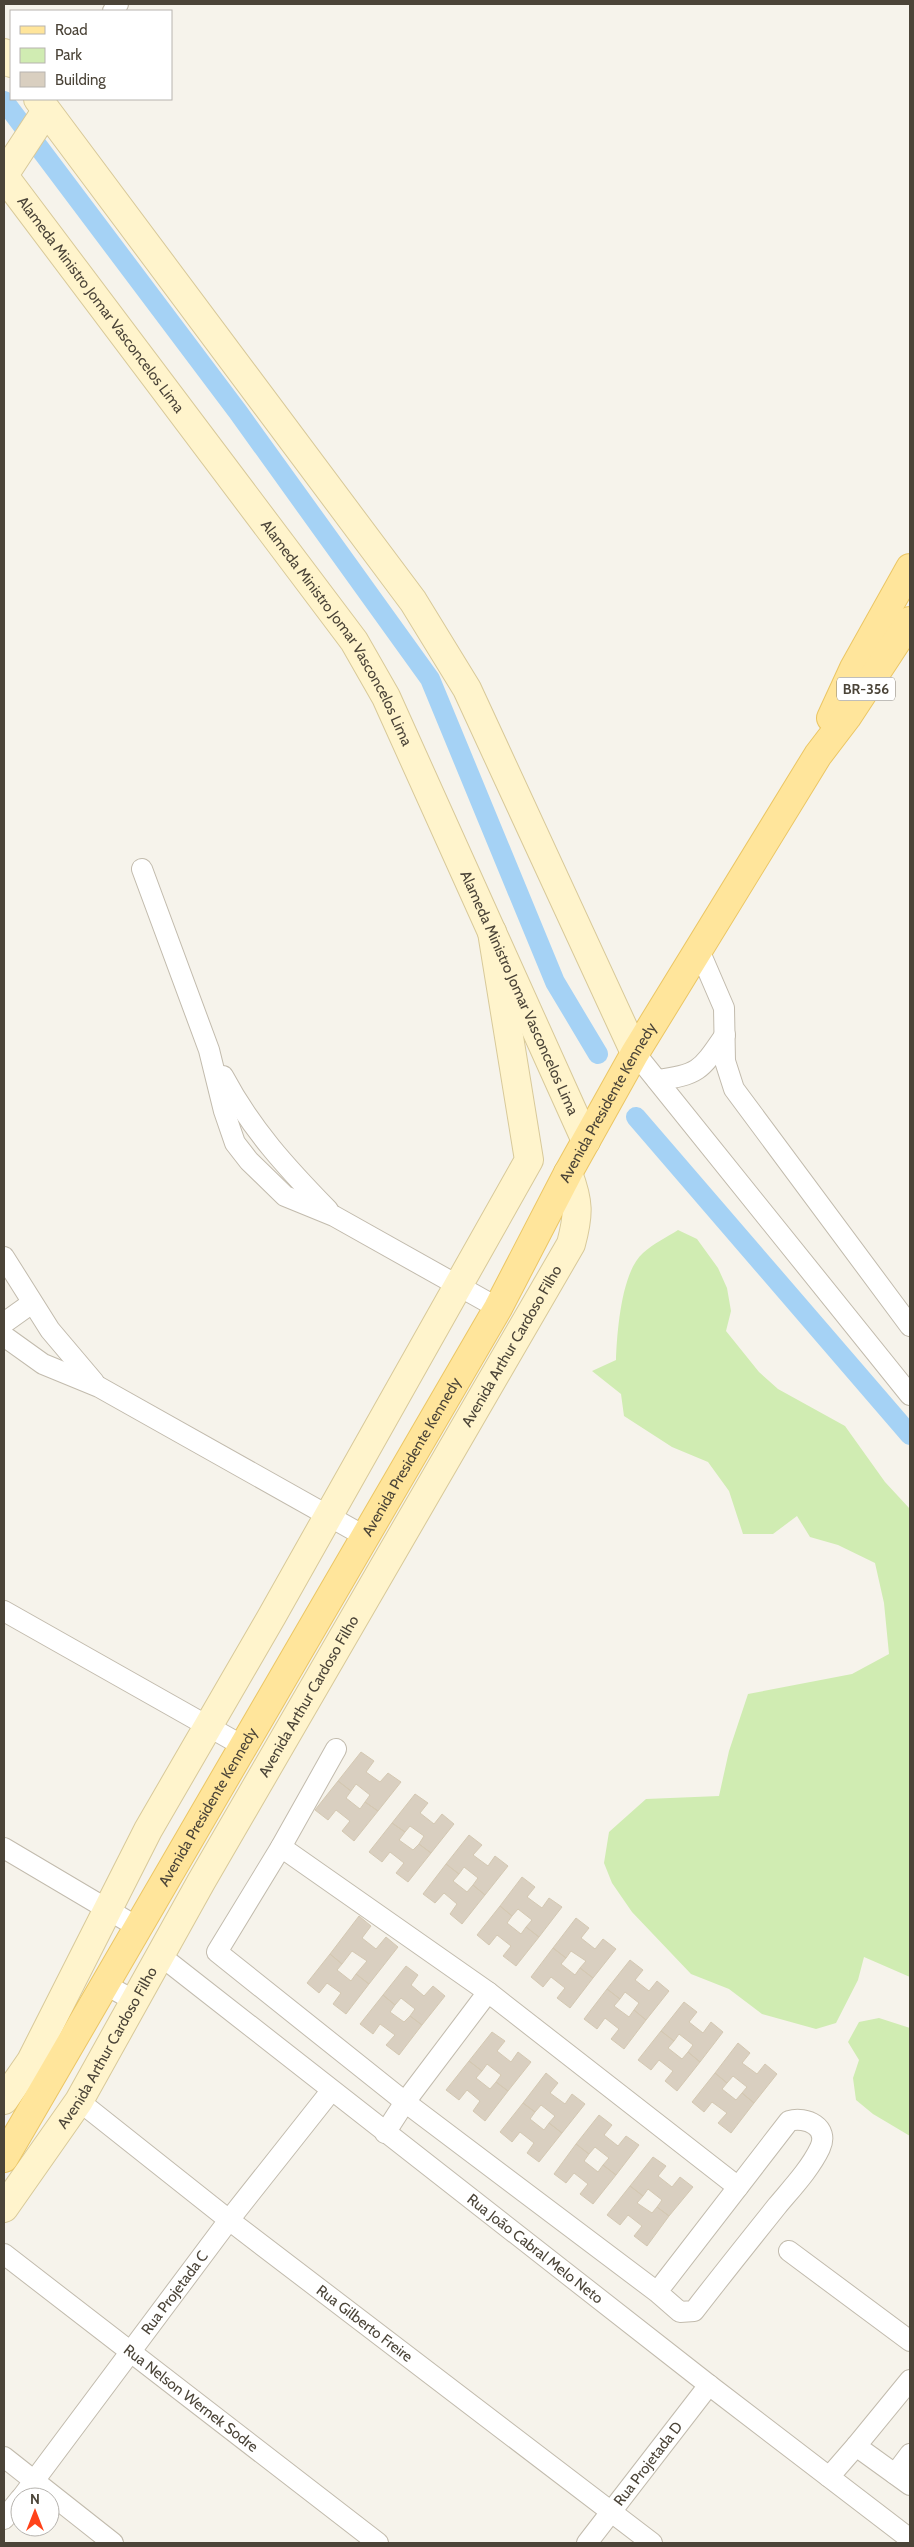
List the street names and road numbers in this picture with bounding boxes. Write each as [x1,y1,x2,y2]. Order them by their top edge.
street label: Alameda Ministro Jomar Vasconcelos Lima [14,193,189,417]
street label: Alameda Ministro Jomar Vasconcelos Lima [257,516,416,749]
road number: BR-356 [837,678,895,701]
street label: Alameda Ministro Jomar Vasconcelos Lima [456,868,583,1119]
street label: Avenida Presidente Kennedy [556,1019,661,1186]
street label: Avenida Arthur Cardoso Filho [458,1262,566,1430]
street label: Avenida Presidente Kennedy [358,1374,465,1539]
street label: Avenida Arthur Cardoso Filho [255,1612,363,1780]
street label: Avenida Presidente Kennedy [155,1724,261,1890]
street label: Avenida Arthur Cardoso Filho [54,1964,161,2132]
street label: Rua João Cabral Melo Neto [463,2190,607,2308]
street label: Rua Projetada C [138,2247,212,2338]
street label: Rua Gilberto Freire [313,2281,416,2366]
street label: Rua Nelson Wernek Sodre [120,2341,262,2456]
street label: Rua Projetada D [610,2418,686,2510]

